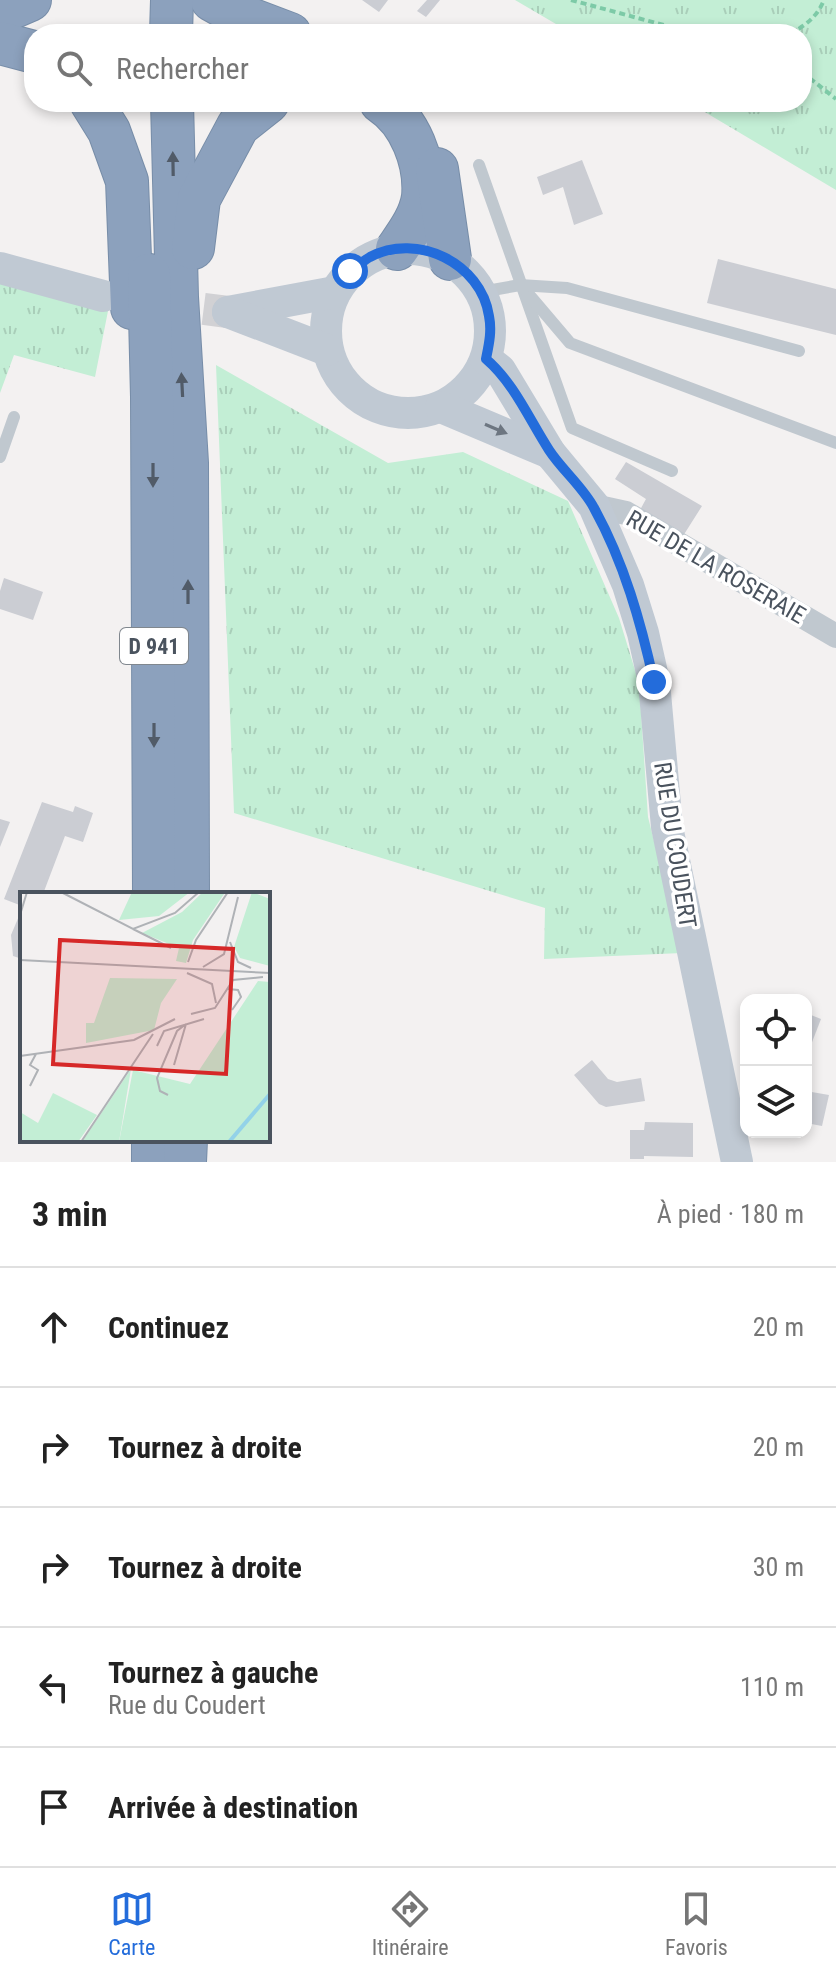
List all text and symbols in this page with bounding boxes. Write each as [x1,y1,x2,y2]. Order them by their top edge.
search box [24,24,812,112]
icon: search [52,46,96,90]
text: Rechercher [116,51,249,86]
one-way arrow [167,151,179,176]
route start [332,253,368,289]
one-way arrow [175,372,188,397]
one-way arrow [484,423,508,436]
one-way arrow [147,463,159,488]
street label: RUE DE LA ROSERAIE [622,504,810,630]
one-way arrow [181,579,194,604]
road number: D 941 [120,628,188,664]
route end [636,664,672,700]
one-way arrow [148,723,160,748]
street label: RUE DU COUDERT [648,760,702,930]
inset map [20,892,270,1142]
map controls [740,994,812,1138]
button: locate [740,994,812,1066]
button: layers [740,1066,812,1138]
text: 3 min [32,1194,108,1234]
text: À pied · 180 m [657,1199,804,1229]
icon: ahead [32,1305,76,1349]
text: Continuez [108,1310,229,1345]
text: 20 m [753,1312,804,1342]
icon: right [32,1425,76,1469]
text: Tournez à droite [108,1430,302,1465]
text: 20 m [753,1432,804,1462]
icon: right [32,1545,76,1589]
text: Tournez à droite [108,1550,302,1585]
text: 30 m [753,1552,804,1582]
text: Tournez à gauche [108,1655,318,1690]
icon: left [32,1665,76,1709]
text: 110 m [740,1672,804,1702]
text: Rue du Coudert [108,1690,266,1720]
icon: arrive [32,1785,76,1829]
text: Arrivée à destination [108,1790,358,1825]
tab: Carte [108,1887,155,1960]
tab: Itinéraire [372,1887,449,1960]
tab: Favoris [665,1887,728,1960]

